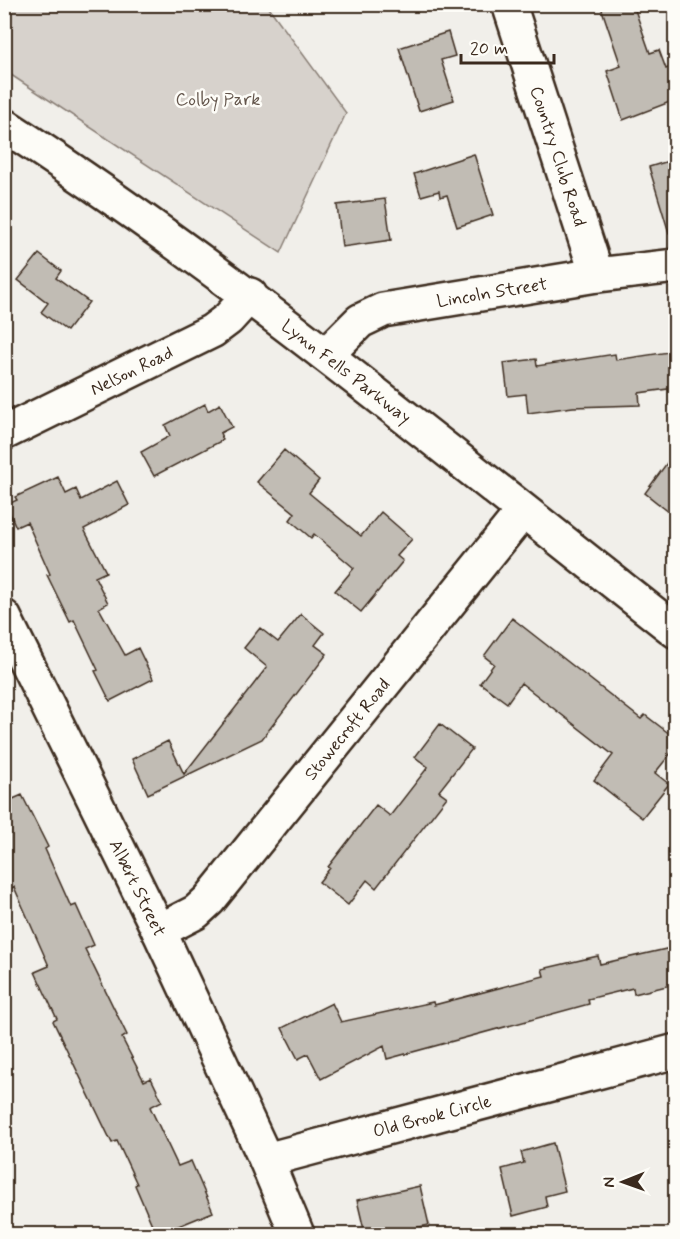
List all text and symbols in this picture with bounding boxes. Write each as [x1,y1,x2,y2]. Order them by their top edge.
scale bar [461,27,554,65]
text: 20 m [470,37,508,61]
street label: Country Club Road [523,83,591,230]
park label: Colby Park [176,88,260,112]
street label: Lincoln Street [435,272,549,314]
street label: Lynn Fells Parkway [276,314,416,430]
street label: Nelson Road [87,341,177,402]
street label: Stowecroft Road [299,674,396,786]
street label: Albert Street [103,836,171,941]
street label: Old Brook Circle [370,1090,494,1144]
north arrow [593,1152,653,1212]
text: N [599,1177,620,1188]

